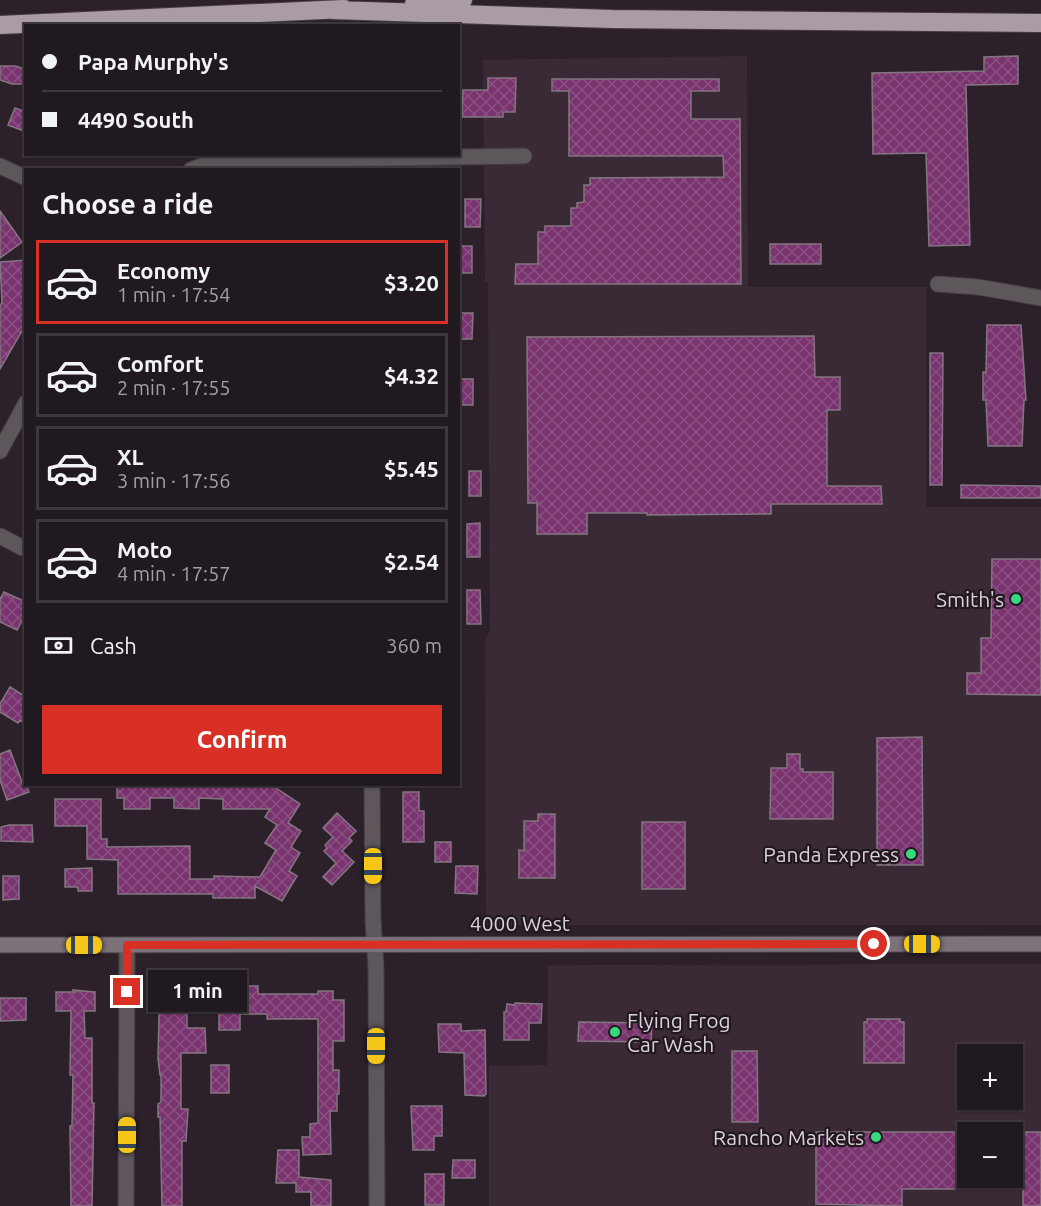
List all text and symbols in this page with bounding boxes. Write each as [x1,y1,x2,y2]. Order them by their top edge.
text: Papa Murphy's [78,49,229,74]
text: 4490 South [78,107,194,132]
text: Choose a ride [42,189,214,219]
icon: car [45,255,99,309]
text: Economy [117,258,210,283]
text: $3.20 [384,270,439,295]
text: 1 min · 17:54 [117,283,231,306]
icon: car [45,348,99,402]
text: Comfort [117,351,204,376]
text: $4.32 [384,363,439,388]
text: 2 min · 17:55 [117,376,231,399]
icon: car [45,441,99,495]
text: XL [117,444,144,469]
text: $5.45 [384,456,439,481]
text: 3 min · 17:56 [117,469,231,492]
icon: car [45,534,99,588]
text: Moto [117,537,172,562]
text: $2.54 [384,549,439,574]
text: 4 min · 17:57 [117,562,231,585]
place label: Smith's [936,587,1004,611]
marker: Smith's [1009,592,1023,606]
icon: cash [42,629,75,662]
text: Cash [90,633,137,658]
text: 360 m [386,634,442,657]
button: Confirm [42,705,442,774]
place label: Panda Express [763,842,899,866]
marker: Panda Express [904,847,918,861]
car [364,848,382,884]
street label: 4000 West [470,911,570,935]
route start [860,930,887,957]
car [904,935,940,953]
car [66,936,102,954]
callout: 1 min [148,971,247,1013]
route end [113,978,140,1005]
text: 1 min [172,979,223,1002]
place label: Flying Frog Car Wash [627,1008,731,1056]
marker: Flying Frog Car Wash [608,1025,622,1039]
car [367,1028,385,1064]
map controls [957,1044,1023,1188]
button: + [957,1044,1023,1110]
car [118,1117,136,1153]
button: − [957,1122,1023,1188]
place label: Rancho Markets [713,1125,864,1149]
marker: Rancho Markets [869,1130,883,1144]

